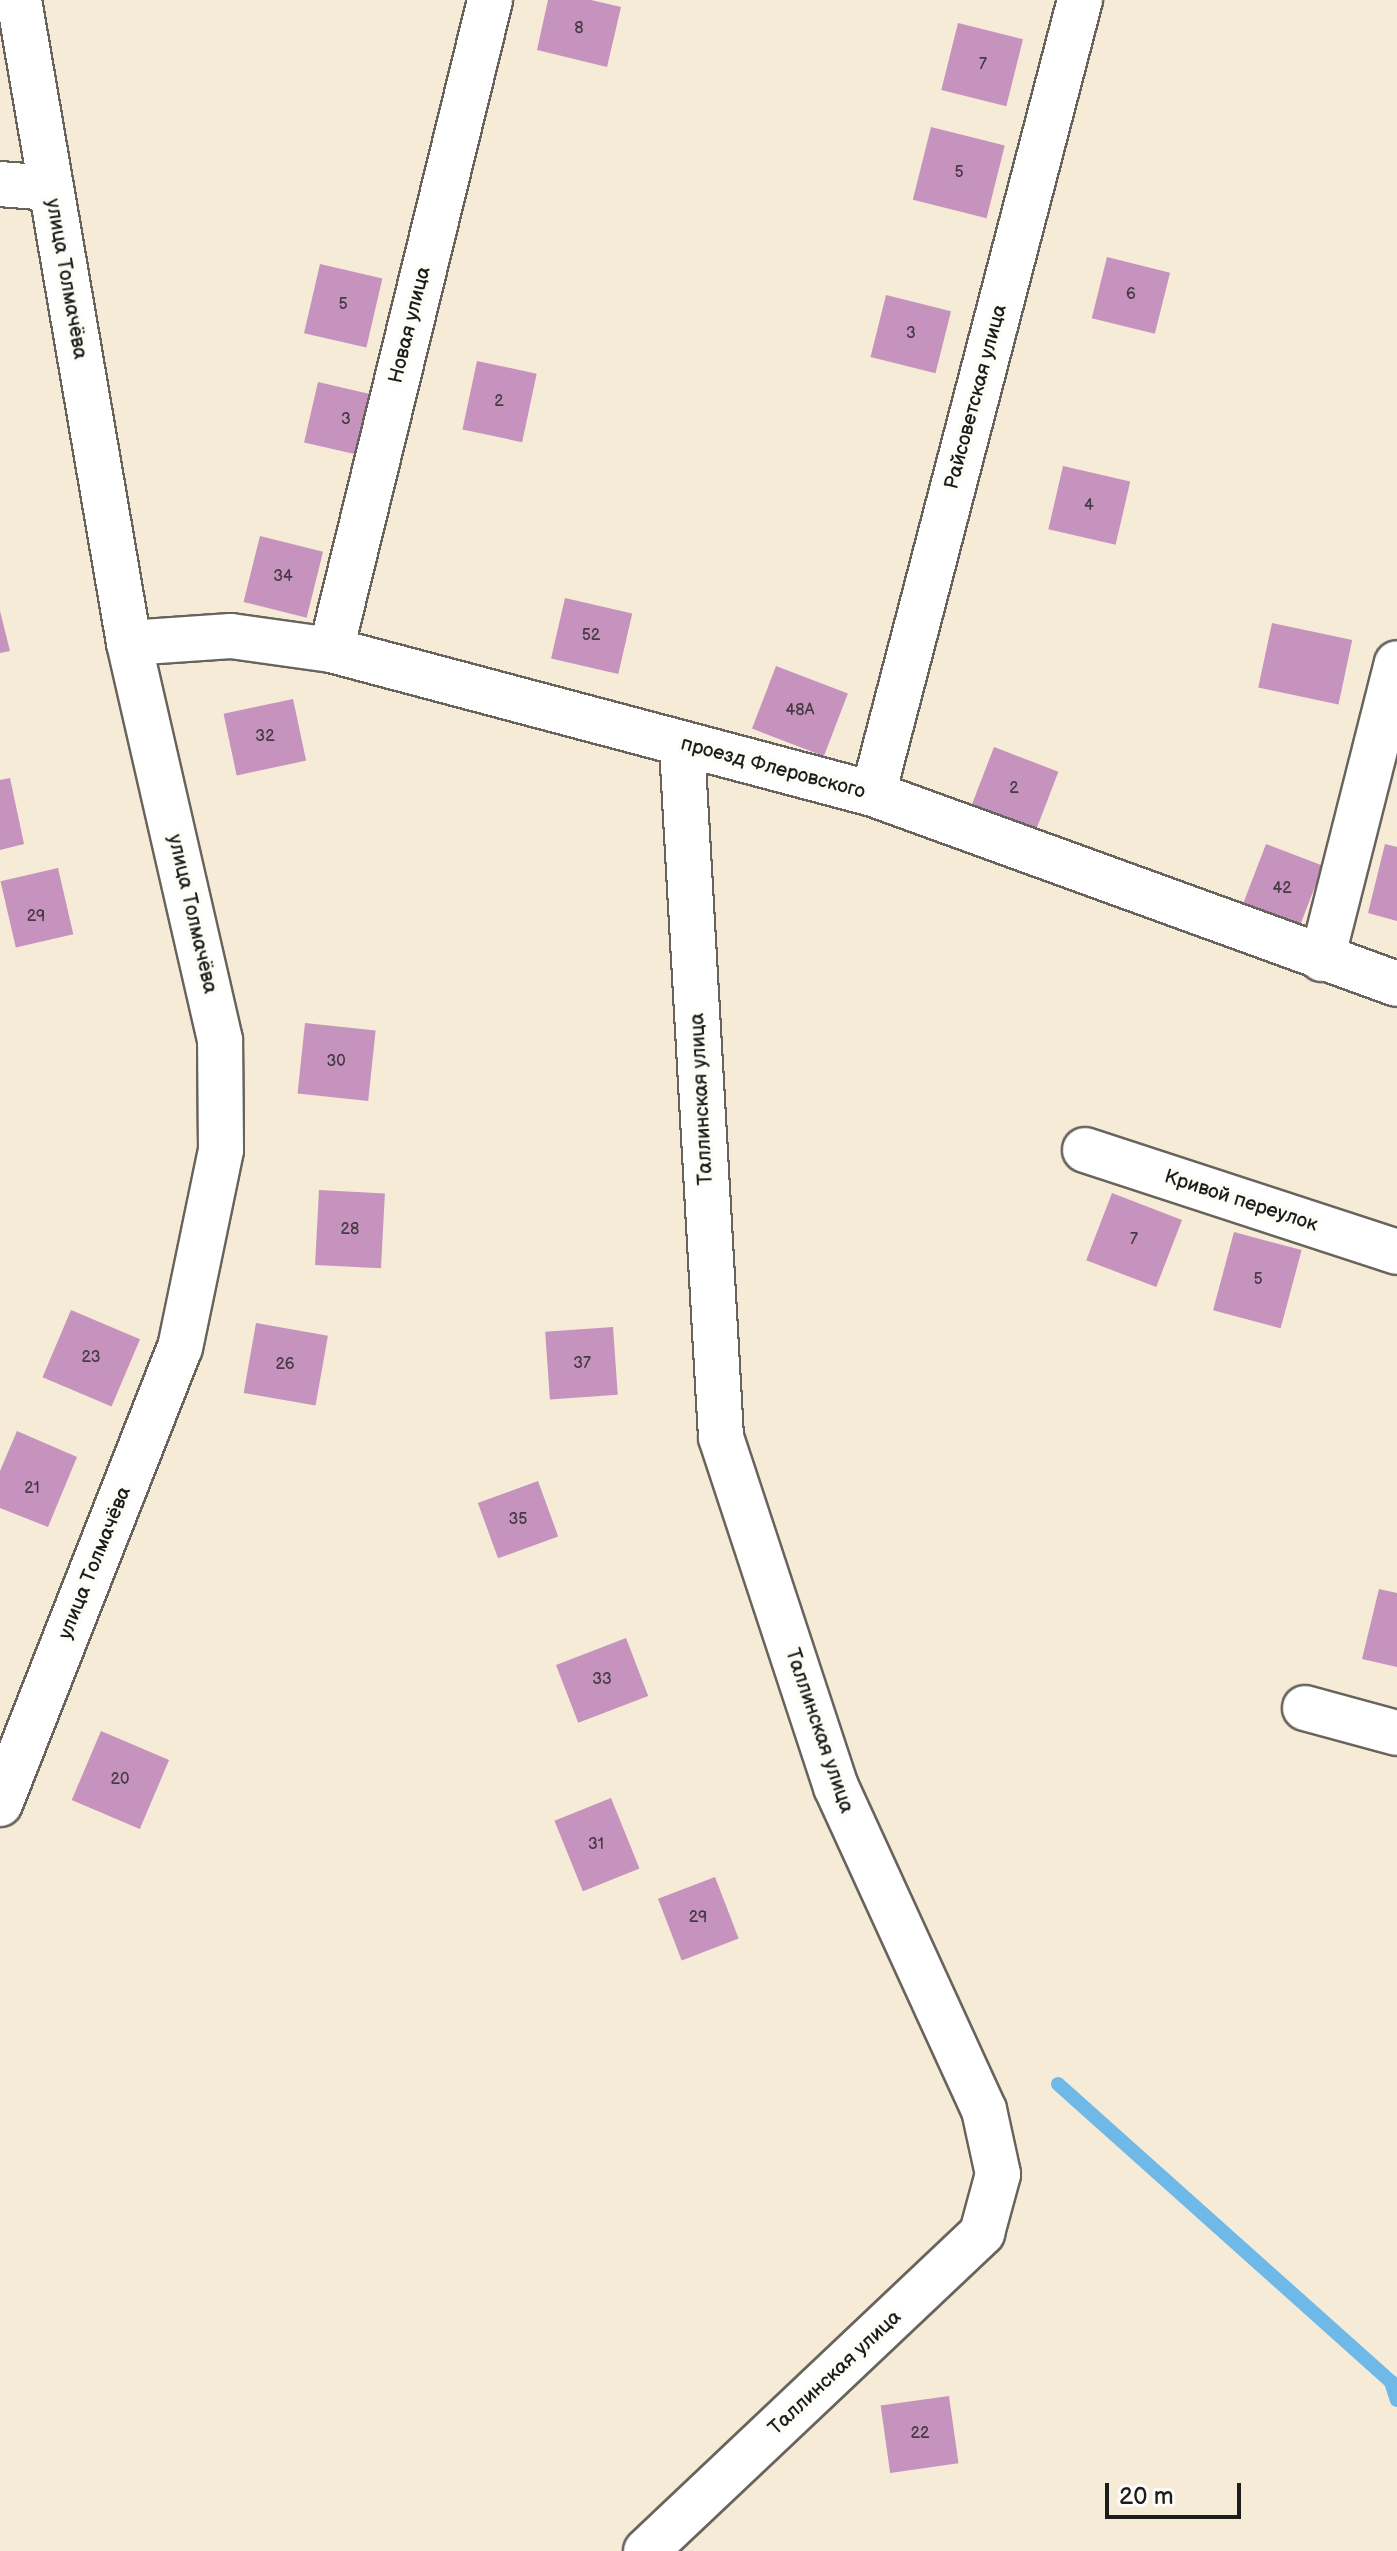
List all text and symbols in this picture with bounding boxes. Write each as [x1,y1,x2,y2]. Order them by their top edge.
house number: 8 [574,19,584,39]
house number: 7 [979,55,987,75]
house number: 5 [954,163,964,183]
street label: улица Толмачёва [40,197,92,361]
street label: Новая улица [384,264,436,386]
house number: 6 [1126,285,1136,305]
house number: 5 [338,295,348,315]
street label: Райсоветская улица [940,302,1012,492]
house number: 3 [906,324,916,344]
house number: 2 [494,392,504,412]
house number: 3 [341,410,351,430]
house number: 4 [1084,496,1094,516]
house number: 34 [273,567,293,587]
house number: 52 [582,626,600,646]
house number: 48А [786,701,814,721]
house number: 32 [255,727,275,747]
street label: проезд Флеровского [678,732,868,804]
house number: 2 [1009,779,1019,799]
street label: улица Толмачёва [162,832,222,996]
house number: 42 [1272,879,1292,899]
house number: 29 [27,907,45,927]
street label: Таллинская улица [686,1012,718,1186]
house number: 30 [326,1052,346,1072]
street label: Кривой переулок [1161,1165,1321,1237]
house number: 28 [341,1220,359,1240]
house number: 7 [1130,1230,1138,1250]
house number: 5 [1253,1270,1263,1290]
house number: 23 [82,1348,100,1368]
house number: 37 [573,1354,591,1374]
house number: 26 [275,1355,295,1375]
house number: 21 [24,1479,40,1499]
street label: улица Толмачёва [53,1483,137,1643]
house number: 35 [508,1510,528,1530]
street label: Таллинская улица [780,1646,858,1816]
house number: 33 [592,1670,612,1690]
house number: 20 [111,1770,129,1790]
house number: 31 [588,1835,604,1855]
house number: 29 [689,1908,707,1928]
street label: Таллинская улица [764,2305,906,2441]
house number: 22 [911,2424,929,2444]
scale bar [1109,2467,1245,2517]
text: 20 m [1119,2482,1174,2511]

